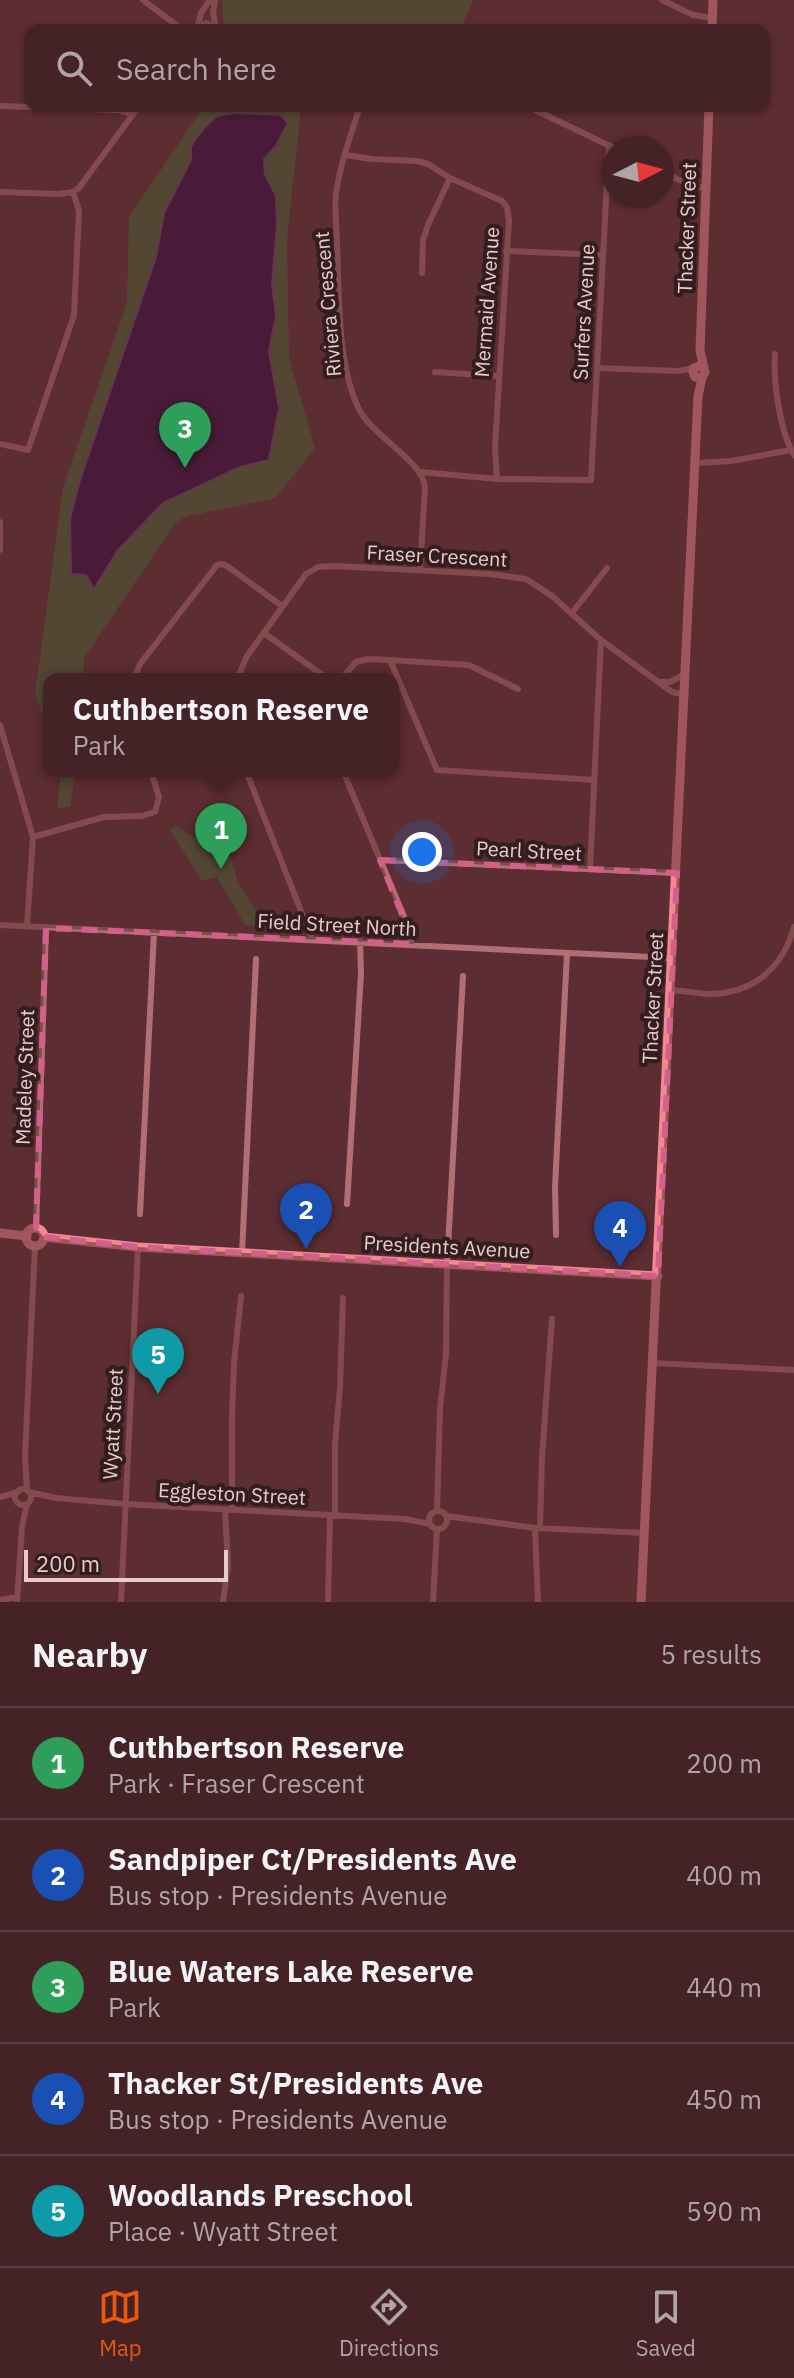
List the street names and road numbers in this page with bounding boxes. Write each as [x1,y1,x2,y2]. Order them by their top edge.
street label: Thacker Street [671,162,702,294]
street label: Mermaid Avenue [468,226,505,378]
street label: Riviera Crescent [308,230,347,378]
street label: Surfers Avenue [566,243,601,381]
street label: Fraser Crescent [366,538,508,573]
street label: Pearl Street [476,834,583,867]
street label: Field Street North [257,907,417,942]
street label: Thacker Street [636,932,669,1064]
street label: Madeley Street [9,1009,40,1145]
street label: Presidents Avenue [363,1229,531,1264]
street label: Wyatt Street [96,1368,129,1480]
street label: Eggleston Street [158,1476,307,1511]

